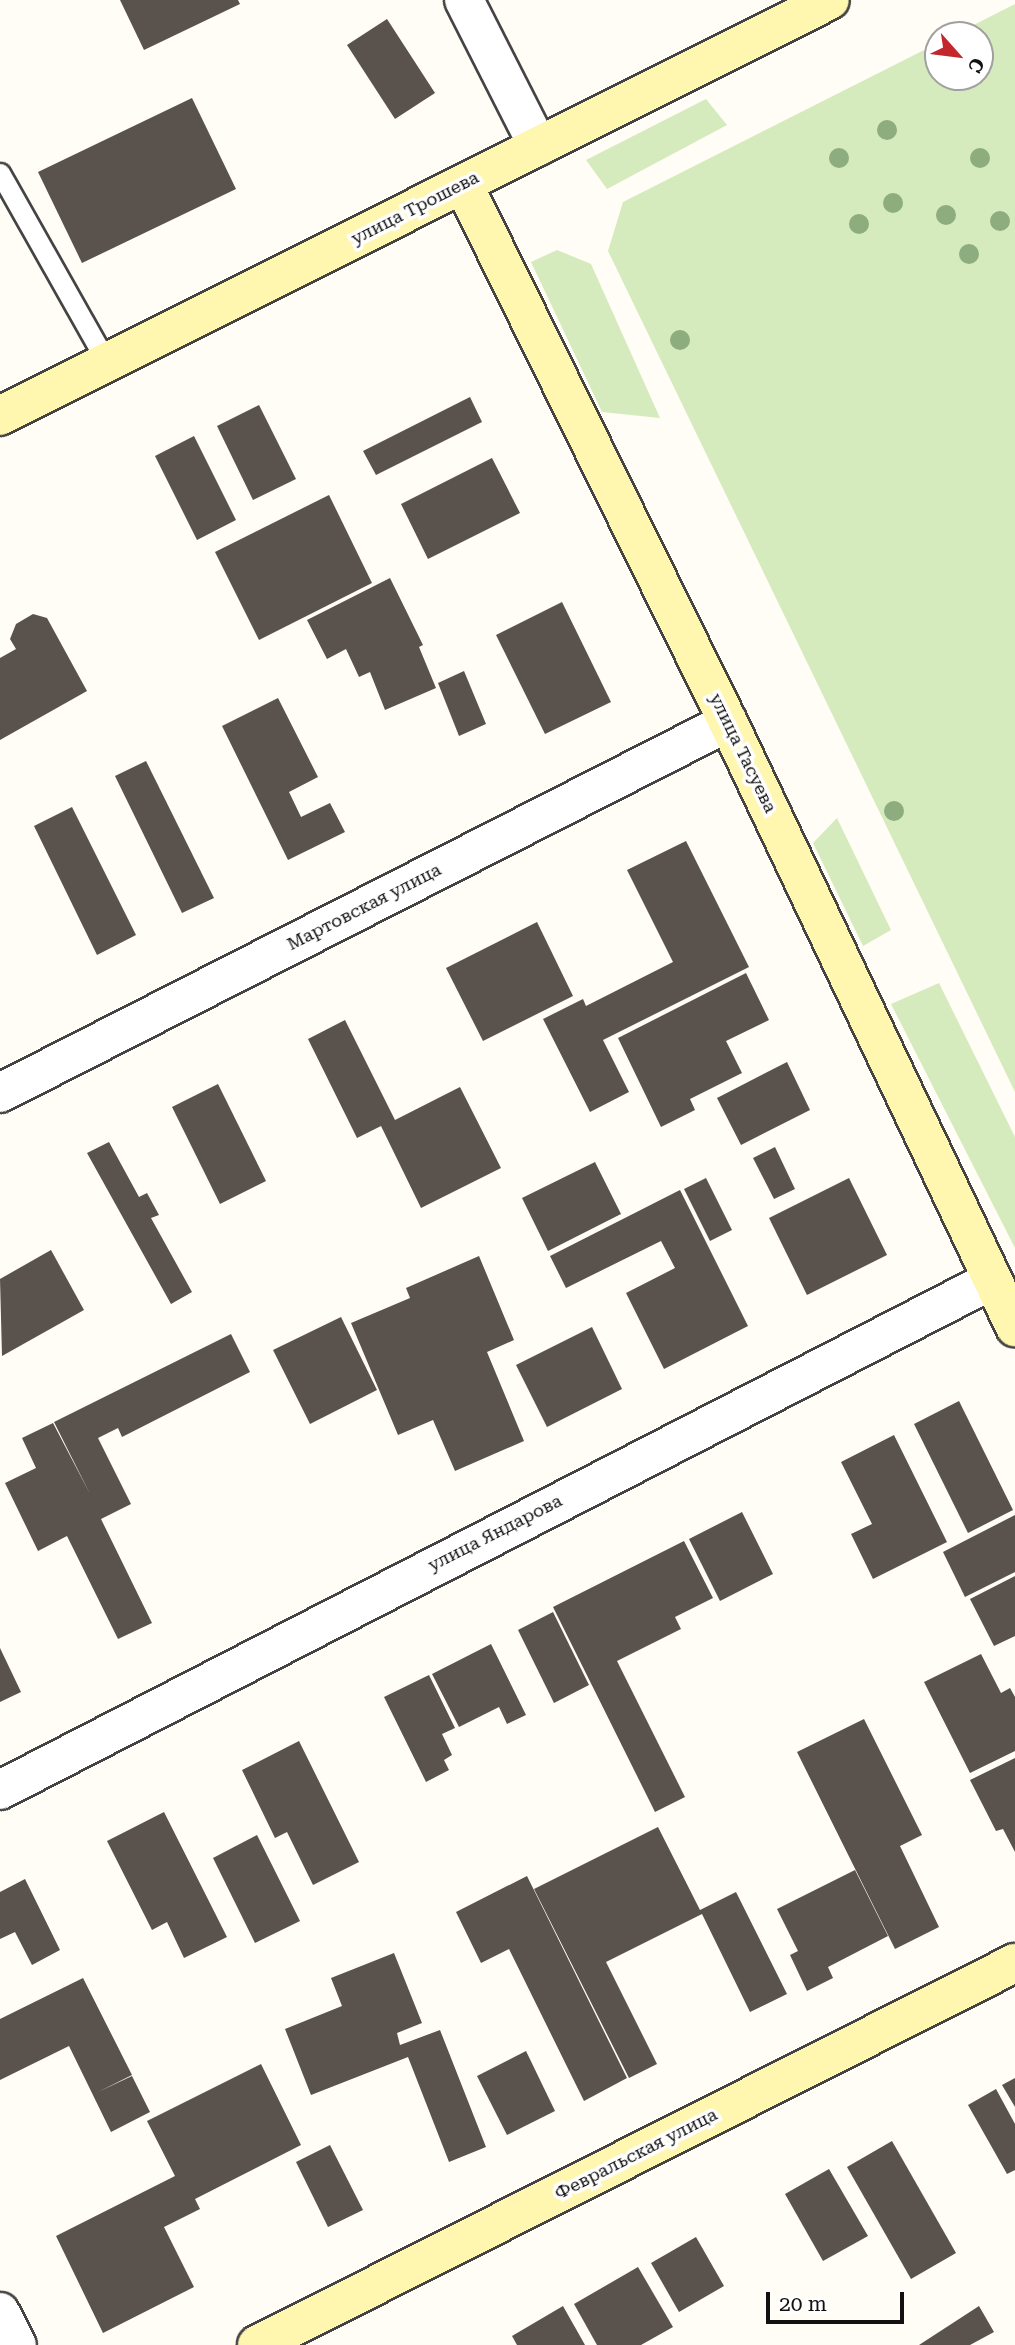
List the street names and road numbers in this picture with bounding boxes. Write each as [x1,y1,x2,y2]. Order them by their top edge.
street label: улица Трошева [348,167,482,249]
street label: улица Тасуева [705,690,781,816]
street label: Мартовская улица [283,859,445,955]
street label: улица Яндарова [424,1490,566,1576]
street label: Февральская улица [551,2104,721,2204]

